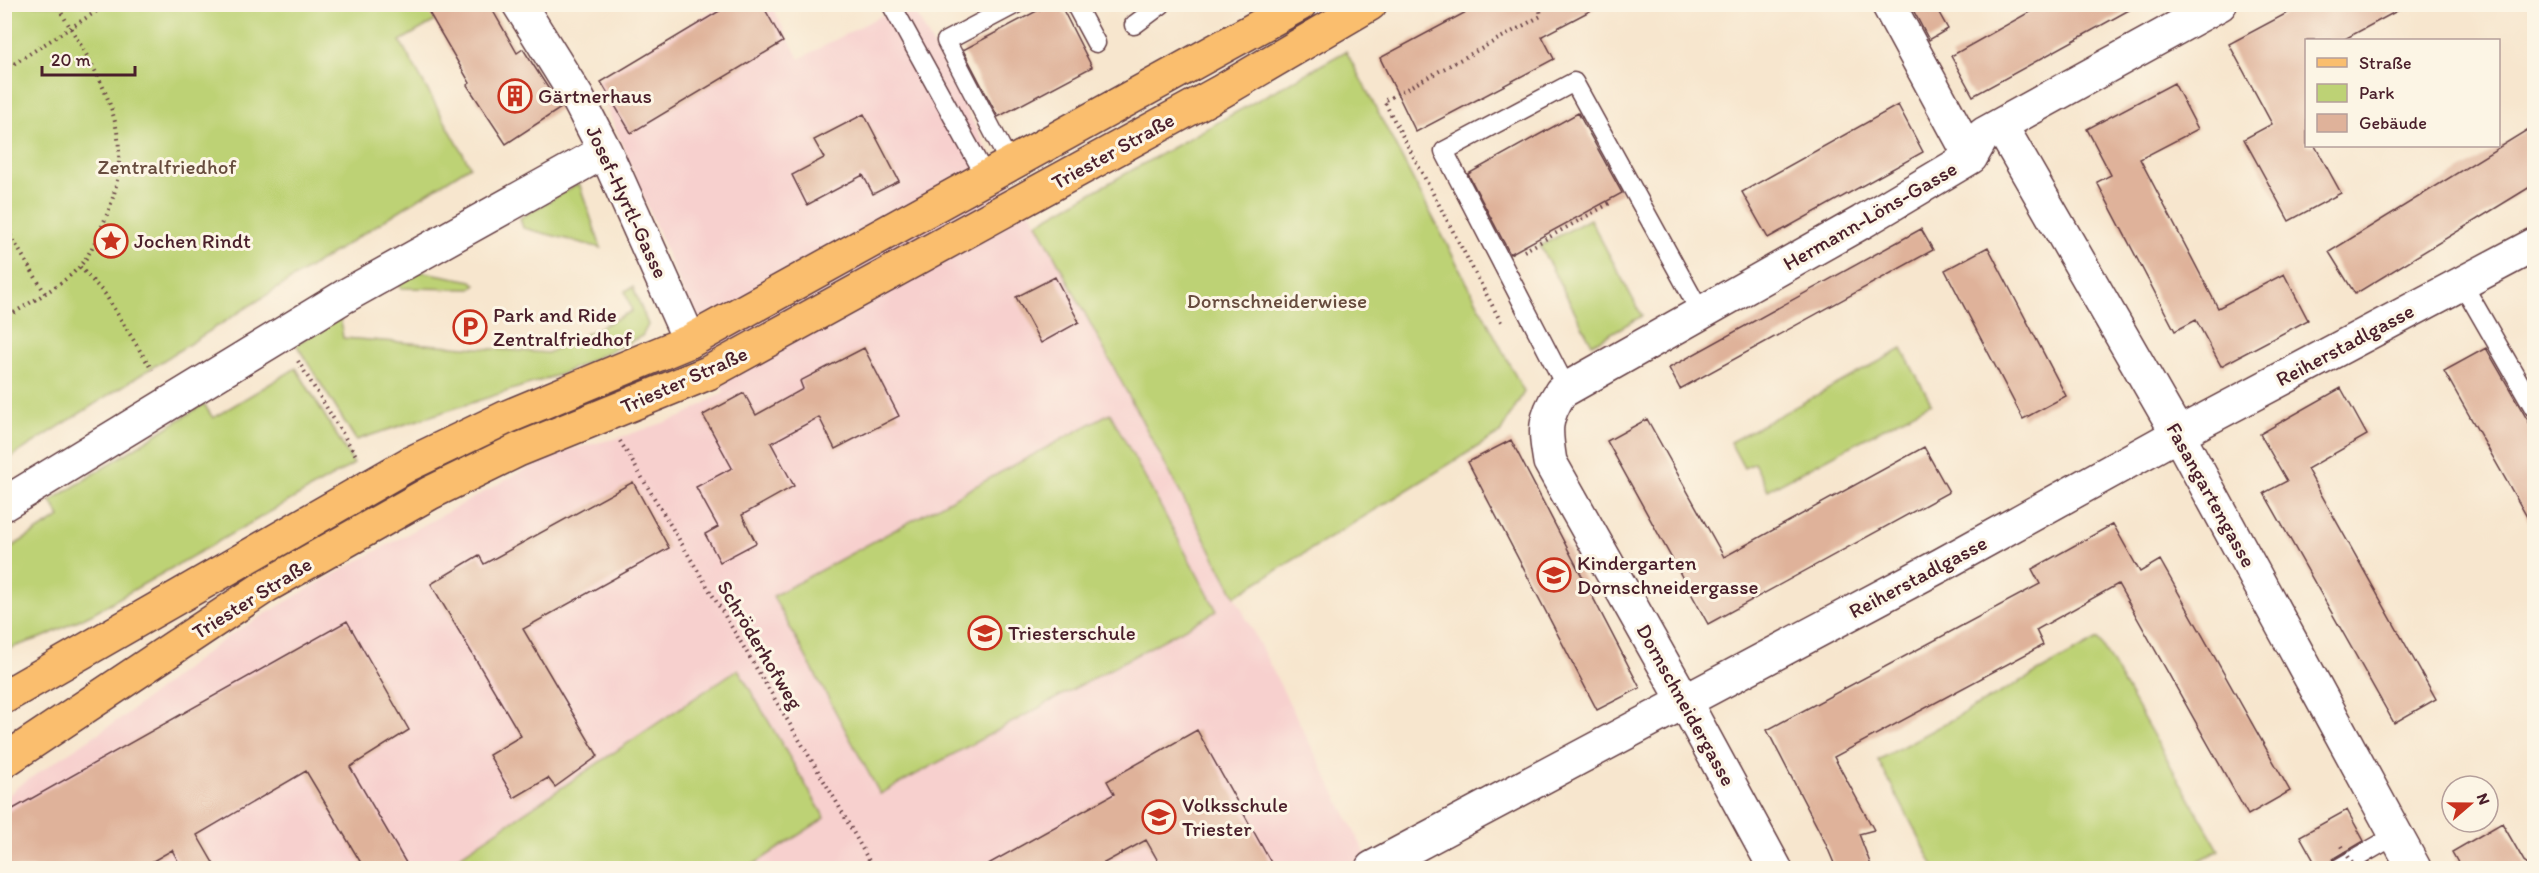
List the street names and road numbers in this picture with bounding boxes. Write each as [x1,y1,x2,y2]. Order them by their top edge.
street label: Triester Straße [1047,107,1178,195]
street label: Josef-Hyrtl-Gasse [581,122,674,282]
street label: Hermann-Löns-Gasse [1778,156,1961,276]
street label: Reiherstadlgasse [2271,298,2418,391]
street label: Triester Straße [617,340,751,419]
street label: Fasangartengasse [2161,418,2262,572]
street label: Reiherstadlgasse [1844,530,1991,623]
street label: Triester Straße [187,551,316,644]
street label: Schröderhofweg [712,576,809,714]
street label: Dornschneidergasse [1632,619,1741,790]

